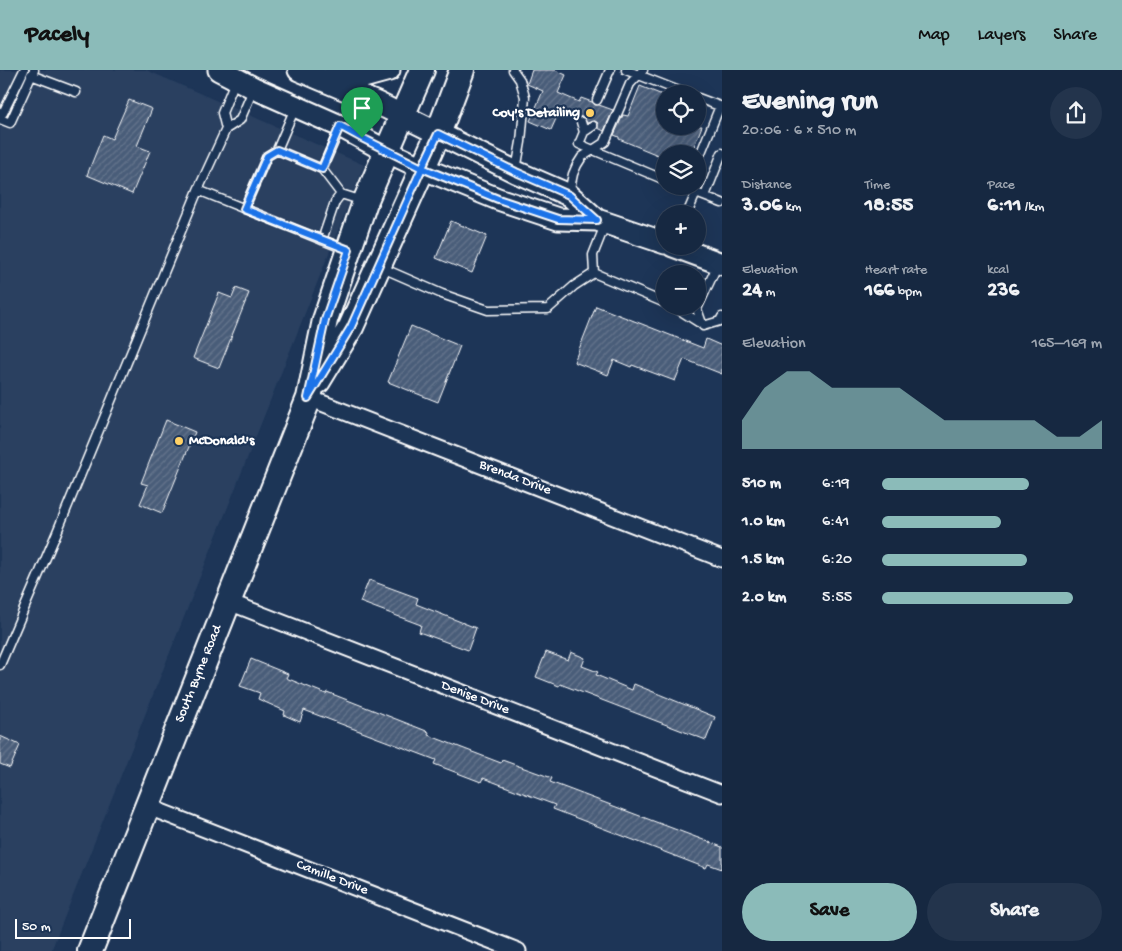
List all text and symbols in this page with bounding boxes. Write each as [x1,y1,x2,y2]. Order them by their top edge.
text: Pacely [25,21,89,50]
text: Map [918,25,950,46]
text: Layers [978,25,1025,46]
text: Share [1053,25,1097,46]
map controls [656,85,706,315]
button: locate [656,85,706,135]
text: Evening run [742,86,878,119]
pin [341,87,383,138]
button: share [1050,87,1102,139]
icon: arrive [348,94,376,122]
place label: Coy's Detailing [492,105,580,122]
marker: Coy's Detailing [584,107,596,119]
text: 20:06 · 6 × 510 m [742,122,856,141]
button: layers [656,145,706,195]
text: Distance [742,177,791,194]
text: Time [865,177,890,194]
text: Pace [987,177,1015,194]
text: 3.06 [742,194,782,219]
text: 18:55 [865,194,913,219]
text: 6:11 [987,194,1022,219]
text: km [782,199,802,216]
text: /km [1022,199,1044,216]
button: + [656,205,706,255]
text: Elevation [742,262,798,279]
text: Heart rate [865,262,927,279]
text: kcal [987,262,1009,279]
button: − [656,265,706,315]
text: 24 [742,279,762,304]
text: 166 [865,279,894,304]
text: 236 [987,279,1019,304]
text: m [762,284,776,301]
text: bpm [894,284,922,301]
text: Elevation [742,335,806,354]
text: 165–169 m [1031,335,1102,354]
place label: McDonald's [189,433,255,450]
marker: McDonald's [173,435,185,447]
street label: Brenda Drive [476,456,554,500]
text: 510 m [742,475,781,494]
text: 6:19 [822,475,850,494]
text: 1.0 km [742,513,785,532]
text: 6:41 [822,513,849,532]
text: 1.5 km [742,551,784,570]
text: 6:20 [822,551,852,570]
text: 2.0 km [742,589,786,608]
text: 5:55 [822,589,852,608]
street label: South Byrne Road [172,621,227,725]
street label: Denise Drive [437,677,512,719]
street label: Camille Drive [294,857,371,900]
button: Save [742,883,917,941]
button: Share [927,883,1102,941]
scale bar [15,916,131,939]
text: 50 m [22,919,51,936]

